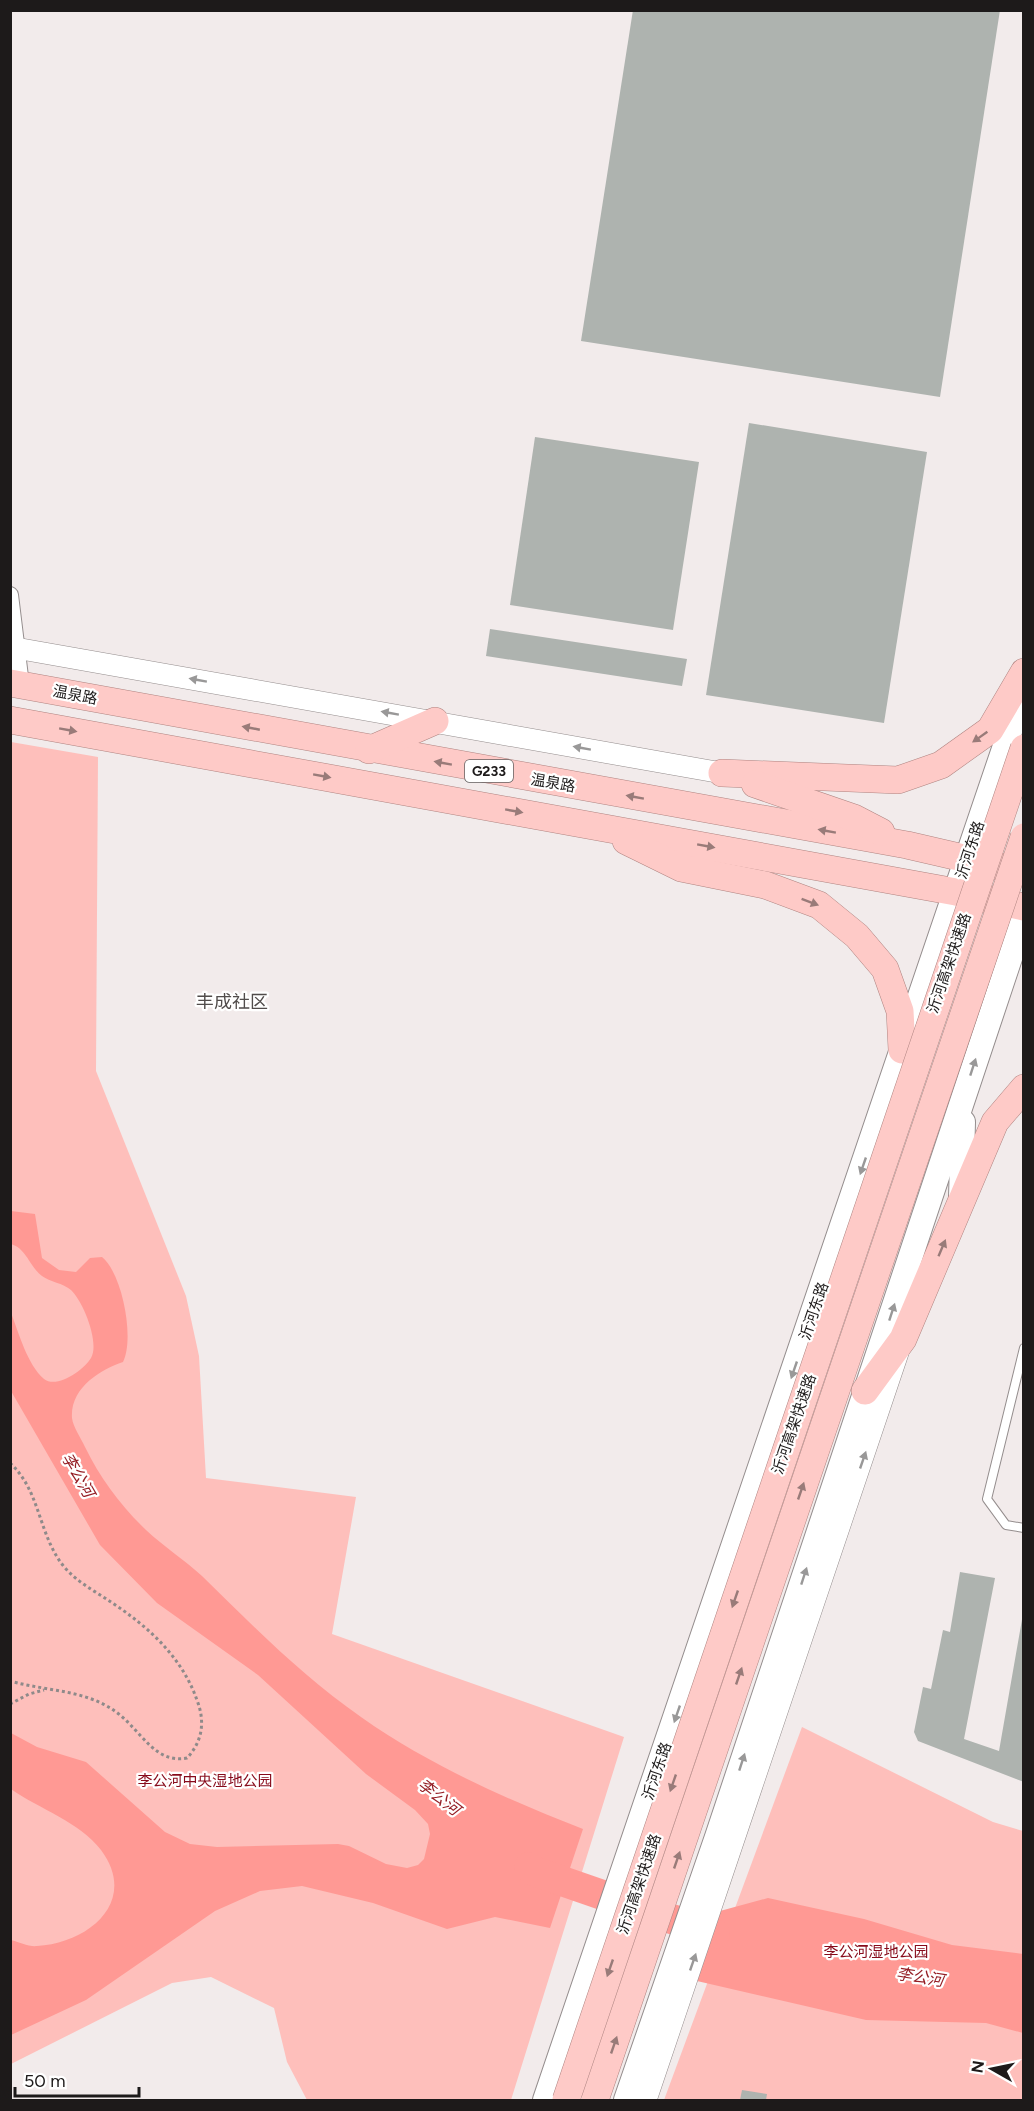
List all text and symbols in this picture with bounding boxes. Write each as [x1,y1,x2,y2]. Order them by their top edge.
one-way arrow [188,675,207,684]
street label: 温泉路 [51,682,99,708]
one-way arrow [380,708,399,717]
one-way arrow [242,723,261,732]
one-way arrow [59,726,78,735]
one-way arrow [972,731,988,743]
one-way arrow [572,743,591,752]
one-way arrow [433,758,452,767]
road number: G233 [465,760,513,782]
street label: 温泉路 [529,770,577,796]
one-way arrow [313,772,332,781]
one-way arrow [625,792,644,801]
one-way arrow [504,807,523,816]
street label: 沂河东路 [952,819,988,881]
one-way arrow [817,826,836,835]
one-way arrow [696,842,715,851]
one-way arrow [801,898,819,907]
street label: 沂河高架快速路 [923,910,975,1016]
district label: 丰成社区 [196,991,268,1013]
one-way arrow [969,1058,979,1076]
one-way arrow [858,1157,867,1175]
one-way arrow [938,1239,947,1257]
street label: 沂河东路 [796,1280,832,1342]
one-way arrow [888,1303,897,1321]
one-way arrow [788,1361,798,1379]
street label: 沂河高架快速路 [768,1371,820,1477]
water label: 李公河 [58,1449,100,1503]
one-way arrow [858,1451,868,1469]
one-way arrow [797,1482,807,1500]
one-way arrow [800,1567,809,1585]
one-way arrow [730,1590,739,1608]
one-way arrow [735,1667,744,1685]
one-way arrow [671,1705,681,1723]
street label: 沂河东路 [639,1740,675,1802]
one-way arrow [738,1752,748,1770]
park label: 李公河中央湿地公园 [137,1772,273,1790]
one-way arrow [667,1774,677,1792]
water label: 李公河 [414,1775,466,1821]
street label: 沂河高架快速路 [613,1831,665,1937]
one-way arrow [672,1851,682,1869]
park label: 李公河湿地公园 [823,1943,929,1961]
one-way arrow [689,1953,699,1971]
one-way arrow [605,1959,615,1977]
water label: 李公河 [895,1964,948,1991]
one-way arrow [610,2036,619,2054]
north arrow [962,2039,1022,2099]
text: N [967,2059,988,2074]
scale bar [15,2060,140,2098]
text: 50 m [24,2070,66,2092]

